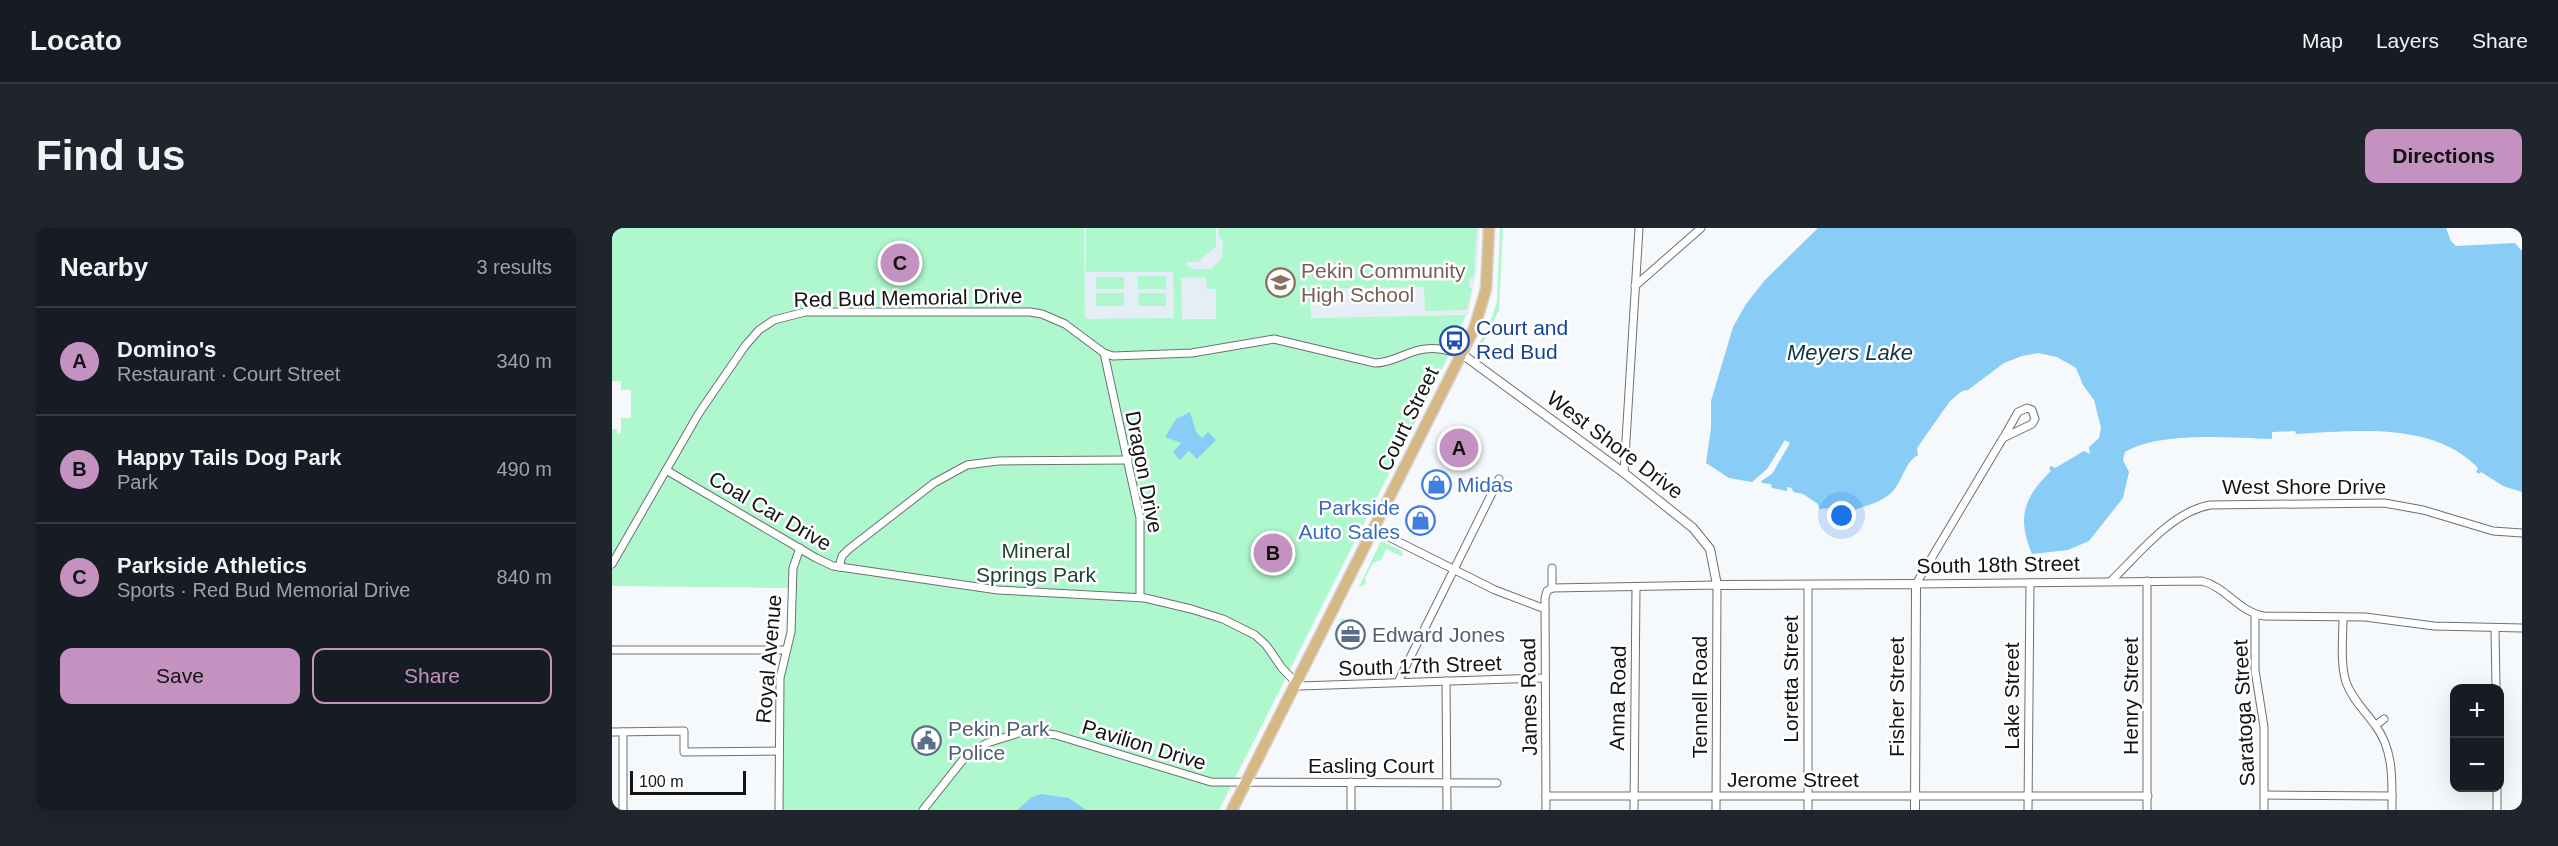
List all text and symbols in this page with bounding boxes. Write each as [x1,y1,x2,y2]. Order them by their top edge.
text: Locato [30,25,122,56]
text: Map [2302,29,2343,52]
text: Layers [2376,29,2439,52]
text: Share [2472,29,2528,52]
button: Directions [2365,129,2522,183]
text: Find us [36,132,185,179]
pin: C [880,240,920,285]
text: Nearby [60,252,148,282]
text: 3 results [476,256,552,278]
place label: Pekin Community High School [1301,259,1466,306]
school or university icon: Pekin Community High School [1264,267,1296,299]
street label: Red Bud Memorial Drive [793,284,1023,311]
place label: Court and Red Bud [1476,316,1568,363]
bus stop icon: Court and Red Bud [1439,324,1471,356]
text: Domino's [117,337,216,362]
water label: Meyers Lake [1787,340,1913,365]
text: A [72,350,87,372]
text: 340 m [496,350,552,372]
text: Restaurant · Court Street [117,363,340,385]
street label: Court Street [1372,363,1443,475]
street label: West Shore Drive [1543,386,1688,503]
street label: Dragon Drive [1121,409,1168,535]
pin: A [1440,426,1478,470]
text: Happy Tails Dog Park [117,445,342,470]
text: B [72,458,87,480]
text: 490 m [496,458,552,480]
street label: Coal Car Drive [705,466,836,555]
shop icon: Midas [1420,469,1452,501]
text: Park [117,471,158,493]
place label: Midas [1457,473,1513,496]
street label: West Shore Drive [2222,475,2386,498]
place label: Parkside Auto Sales [1298,496,1400,543]
your location [1827,501,1856,530]
shop icon: Parkside Auto Sales [1405,504,1437,536]
pin: B [1254,530,1292,576]
park label: Mineral Springs Park [976,539,1097,586]
street label: South 18th Street [1916,552,2080,577]
text: Parkside Athletics [117,553,307,578]
text: C [72,566,87,588]
text: 840 m [496,566,552,588]
text: Sports · Red Bud Memorial Drive [117,579,410,601]
street label: Royal Avenue [751,594,786,724]
street label: Loretta Street [1779,615,1802,743]
office icon: Edward Jones [1335,619,1367,651]
place label: Edward Jones [1372,623,1505,646]
street label: Tennell Road [1688,636,1711,758]
street label: Fisher Street [1885,637,1908,757]
street label: Henry Street [2119,637,2142,755]
street label: James Road [1516,638,1541,756]
street label: Saratoga Street [2228,639,2259,787]
street label: Lake Street [2000,642,2023,750]
street label: Anna Road [1605,645,1630,751]
button: Save [60,648,300,704]
button: Share [312,648,552,704]
street label: South 17th Street [1338,651,1502,680]
map controls [2450,684,2504,792]
button: + [2450,684,2504,738]
street label: Pavilion Drive [1079,715,1209,774]
place label: Pekin Park Police [948,717,1050,764]
public building icon: Pekin Park Police [911,725,943,757]
button: − [2450,738,2504,792]
street label: Easling Court [1308,754,1434,777]
scale bar [630,768,746,796]
street label: Jerome Street [1727,768,1859,791]
text: 100 m [639,773,683,790]

